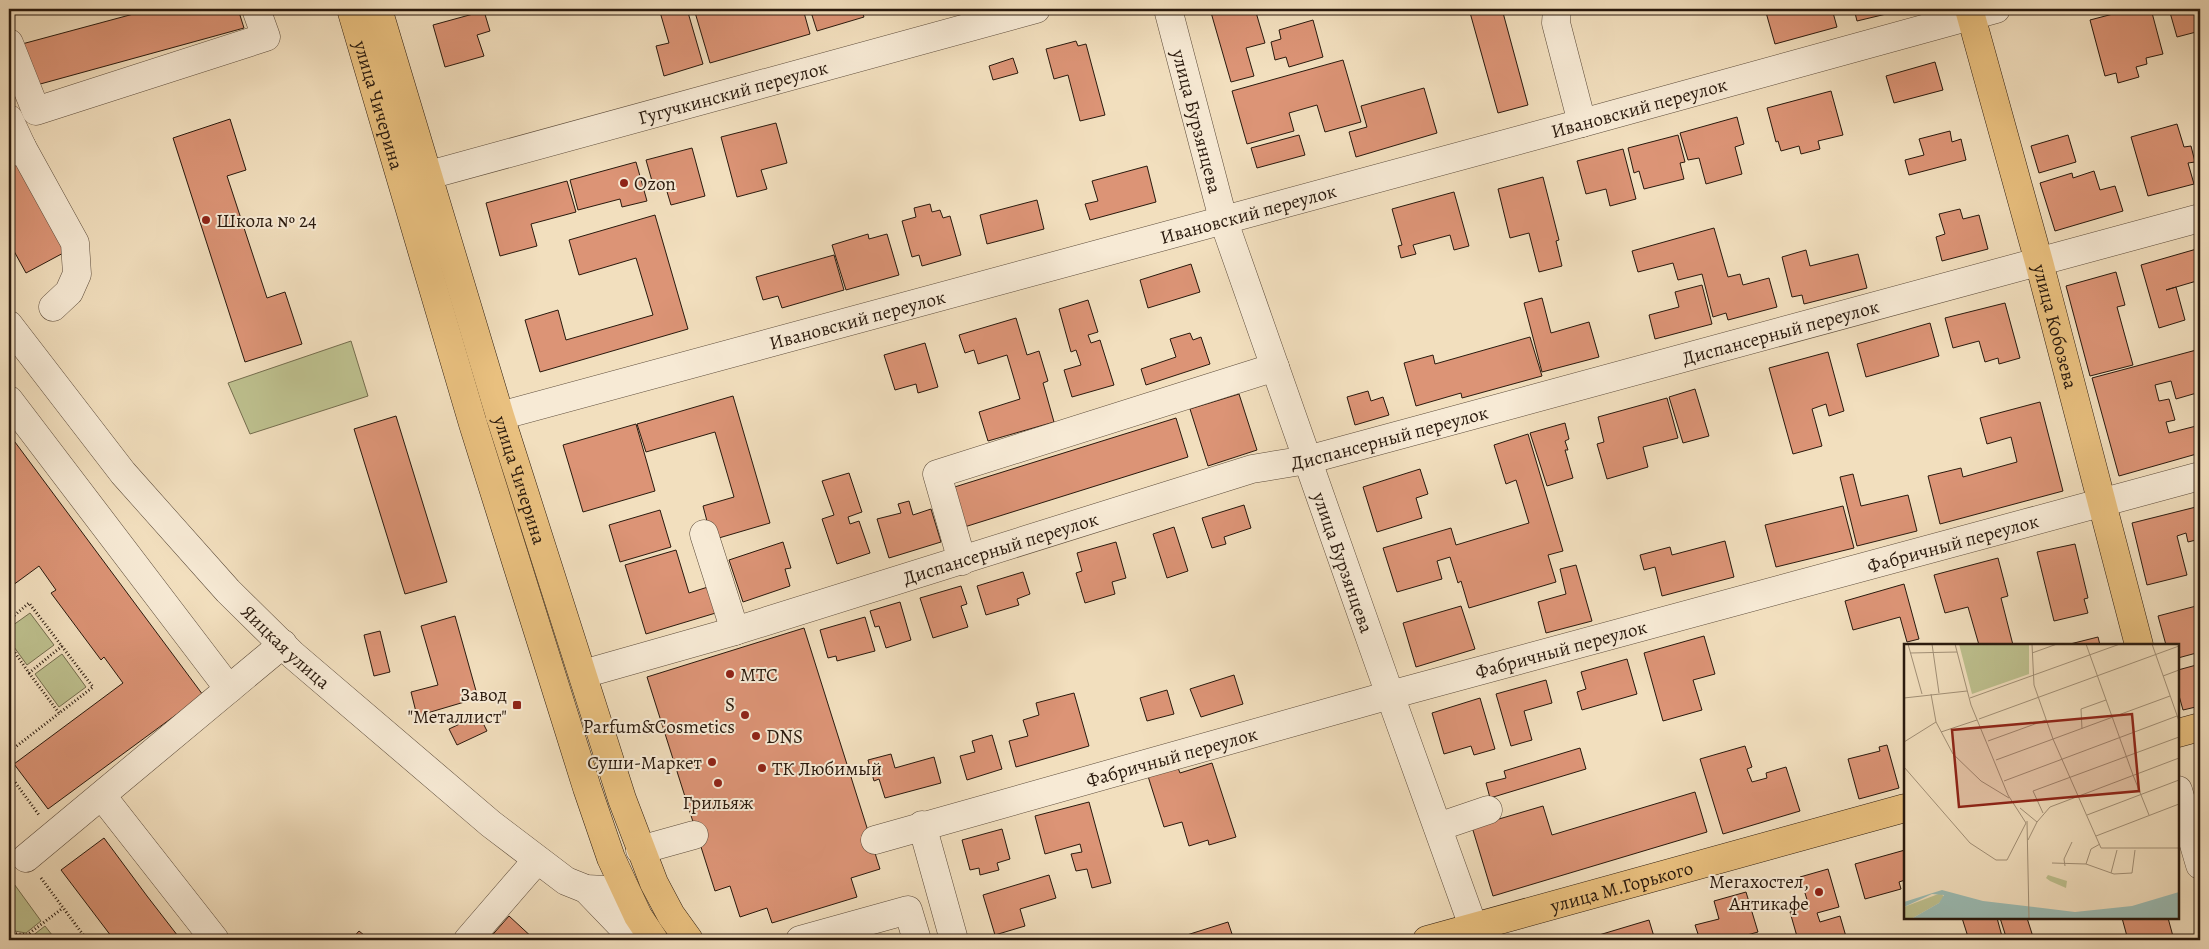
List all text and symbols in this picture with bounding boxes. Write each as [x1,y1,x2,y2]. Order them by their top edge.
street label: улица Чичерина [347,37,410,173]
street label: улица Бурзянцева [1165,46,1228,196]
street label: Гугучкинский переулок [635,55,831,131]
street label: Ивановский переулок [1548,72,1730,145]
place label: Ozon [634,171,676,197]
marker: Ozon [618,177,630,189]
street label: Ивановский переулок [1157,178,1339,251]
place label: Школа № 24 [216,208,317,234]
marker: Школа № 24 [200,214,212,226]
street label: улица Кобозева [2026,261,2084,392]
street label: Ивановский переулок [766,284,949,357]
street label: Диспансерный переулок [1679,294,1882,372]
street label: Диспансерный переулок [1289,399,1491,476]
street label: улица Чичерина [486,412,552,548]
street label: улица Бурзянцева [1305,488,1379,637]
street label: Диспансерный переулок [900,506,1102,592]
street label: Фабричный переулок [1864,508,2042,579]
street label: Яицкая улица [235,599,336,695]
street label: Фабричный переулок [1472,614,1650,685]
inset map [1904,644,2179,919]
place label: МТС [740,662,778,688]
marker: МТС [724,668,736,680]
place label: Завод "Металлист" [407,682,507,730]
place label: S Parfum&Cosmetics [583,692,735,740]
marker: Завод "Металлист" [511,699,523,711]
marker: S Parfum&Cosmetics [739,709,751,721]
street label: Фабричный переулок [1083,721,1260,794]
place label: DNS [766,724,803,750]
marker: DNS [750,730,762,742]
place label: Суши-Маркет [587,750,703,776]
marker: Суши-Маркет [706,756,718,768]
place label: ТК Любимый [772,756,882,782]
marker: ТК Любимый [756,762,768,774]
marker: Грильяж [712,777,724,789]
place label: Грильяж [683,790,753,816]
street label: улица М.Горького [1547,855,1696,920]
place label: Мегахостел, Антикафе [1709,869,1809,917]
marker: Мегахостел, Антикафе [1813,886,1825,898]

